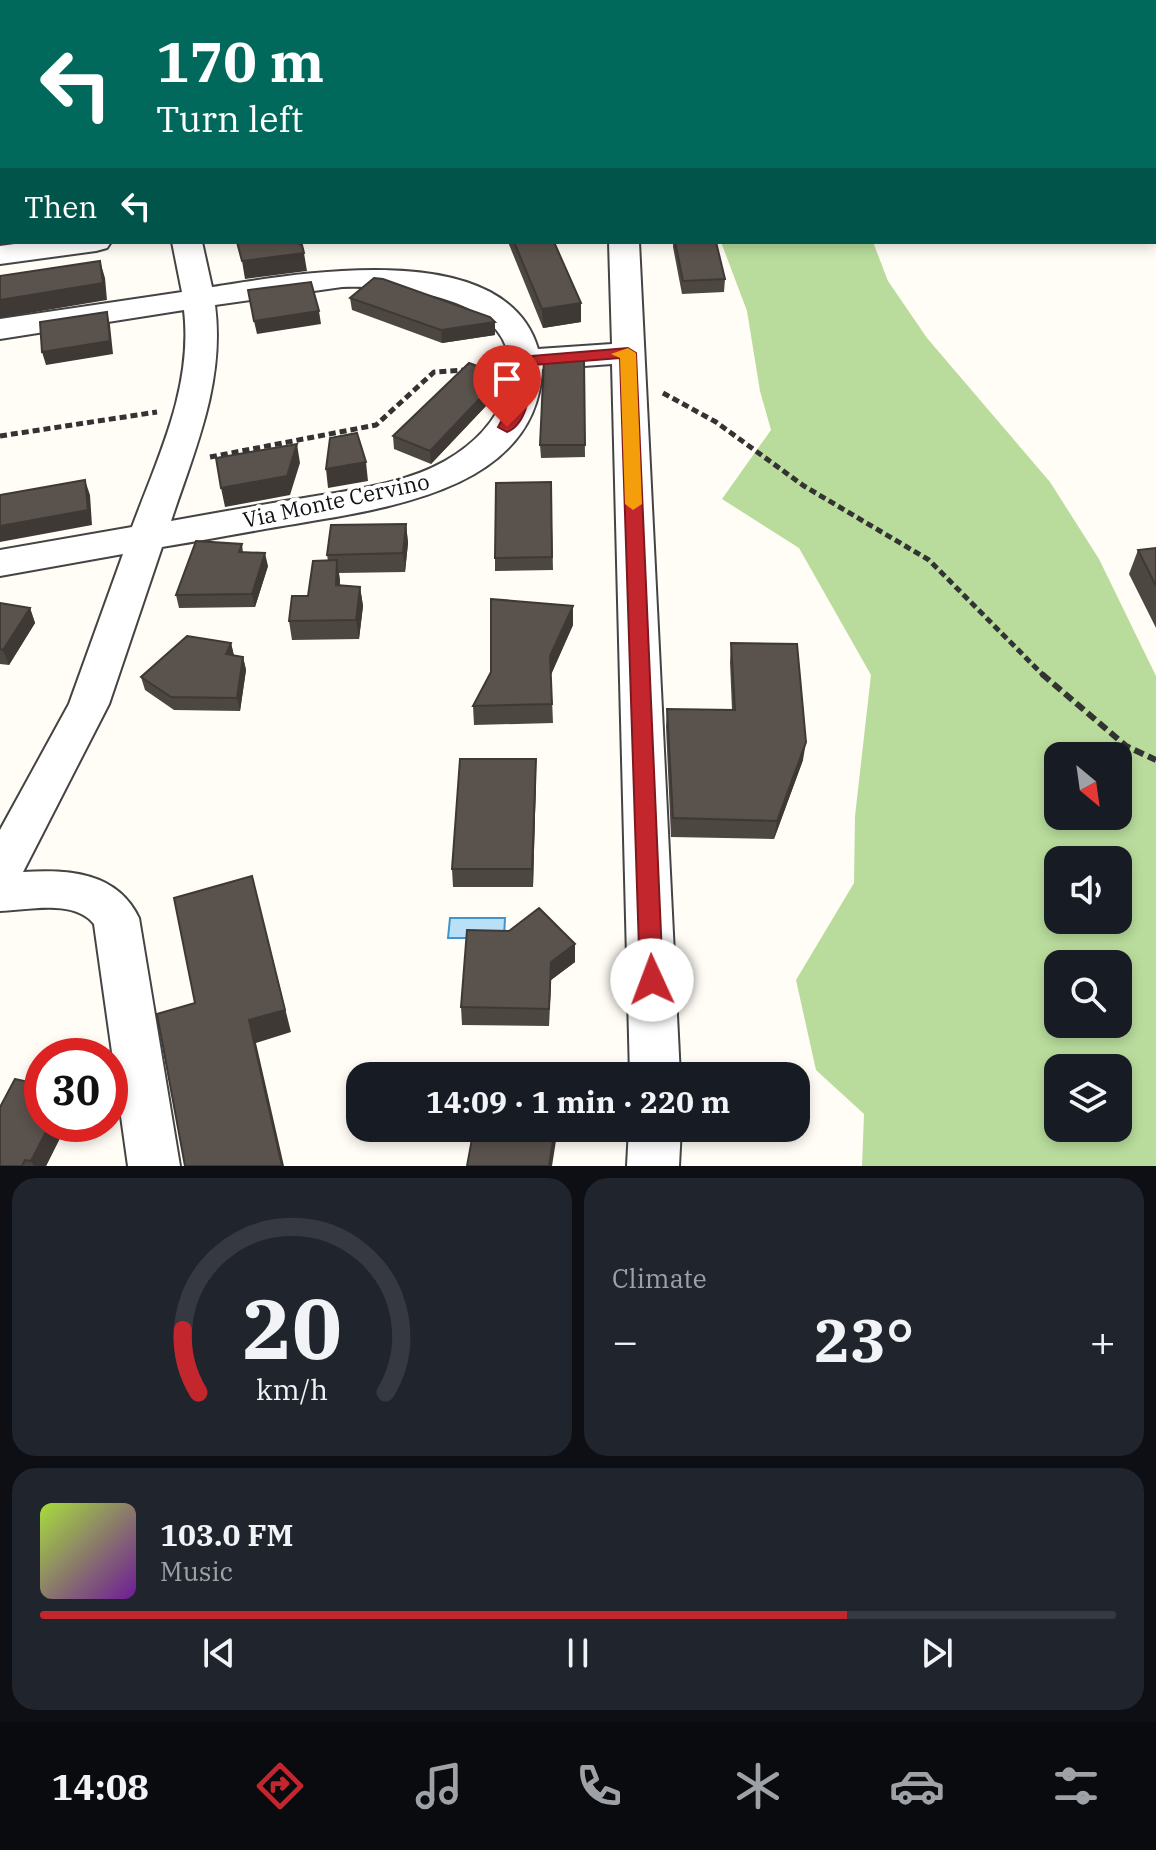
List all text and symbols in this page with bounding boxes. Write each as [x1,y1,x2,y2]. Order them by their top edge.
text: 170 m [156,25,324,97]
icon: left [24,32,128,136]
text: Turn left [156,95,303,142]
icon: left [114,184,158,228]
text: Then [24,187,98,226]
pin [473,345,541,427]
icon: arrive [485,357,529,401]
street label: Via Monte Cervino [240,466,432,534]
north arrow [1044,742,1132,830]
map controls [1044,742,1132,1142]
button: sound [1044,846,1132,934]
position arrow [610,938,694,1022]
button: search [1044,950,1132,1038]
speed limit sign: 30 [24,1038,128,1142]
button: layers [1044,1054,1132,1142]
text: 14:09 · 1 min · 220 m [426,1082,730,1121]
text: Climate [612,1261,707,1295]
text: 20 [242,1274,342,1382]
text: 23° [814,1300,914,1379]
text: − [612,1312,638,1369]
text: + [1090,1312,1116,1369]
text: km/h [256,1371,328,1408]
text: 103.0 FM [160,1515,293,1554]
text: Music [160,1554,233,1588]
icon: previous [197,1631,241,1675]
icon: pause [556,1631,600,1675]
icon: next [915,1631,959,1675]
icon: directions [252,1758,308,1814]
icon: music [411,1758,467,1814]
icon: phone [571,1758,627,1814]
icon: climate [730,1758,786,1814]
icon: car [889,1758,945,1814]
icon: filters [1048,1758,1104,1814]
text: 14:08 [52,1763,149,1810]

